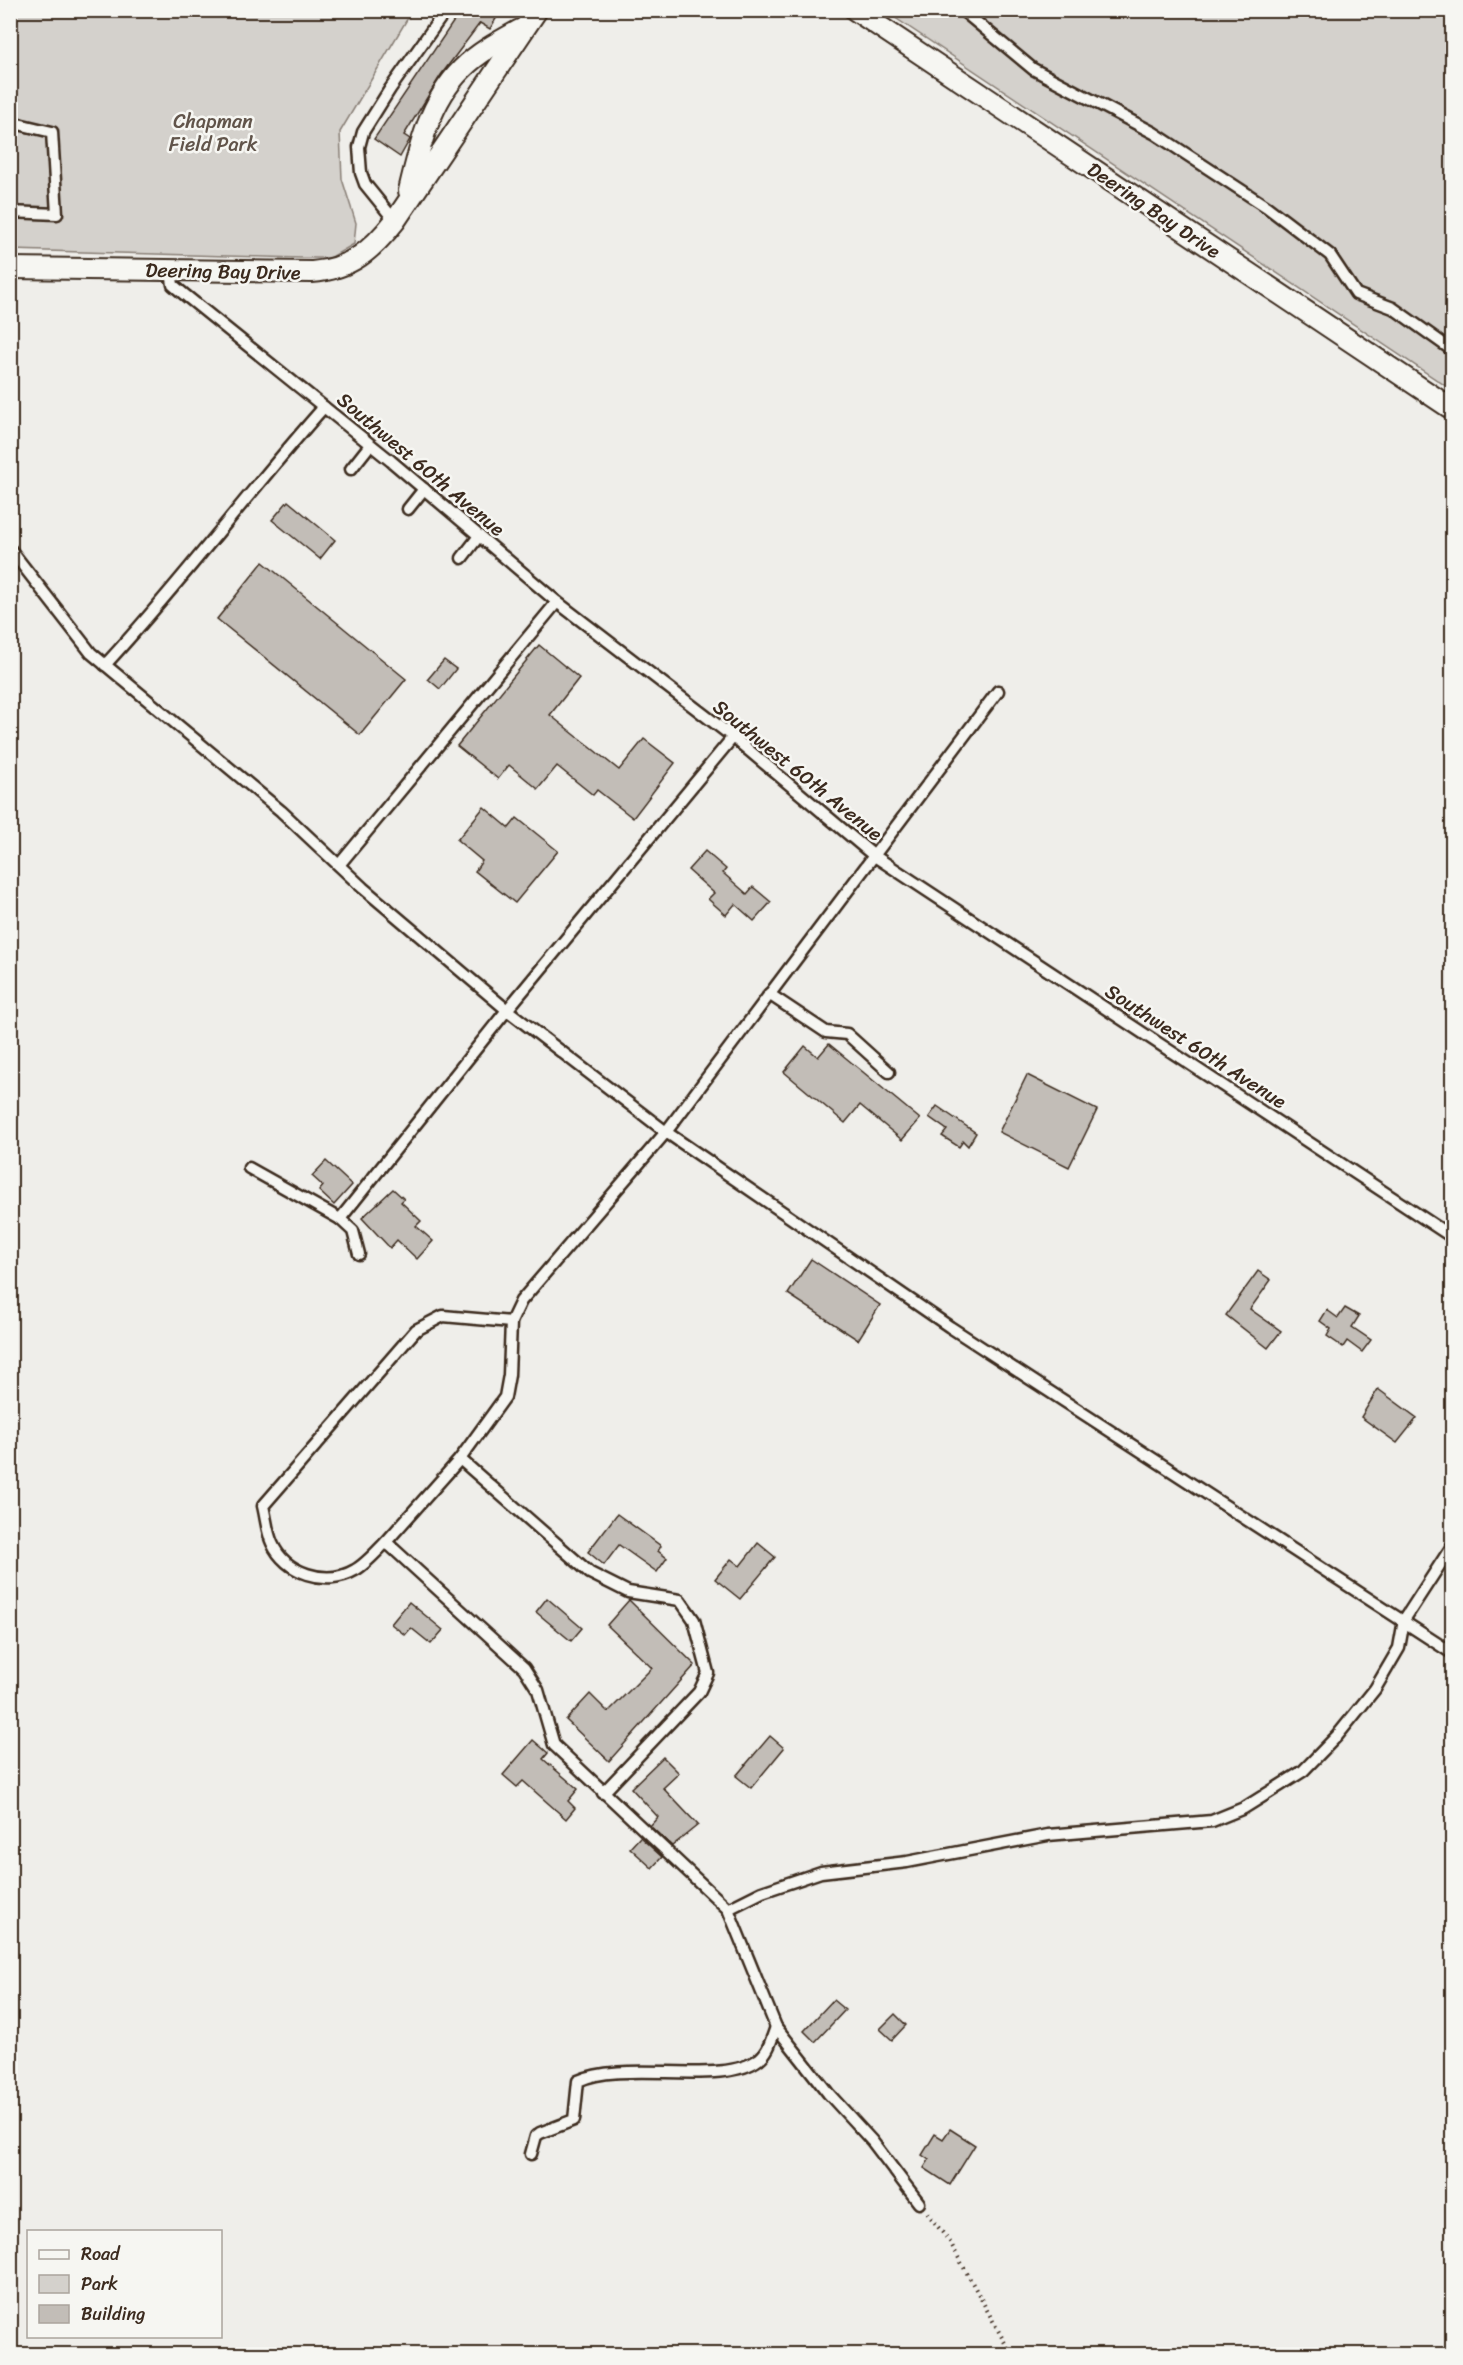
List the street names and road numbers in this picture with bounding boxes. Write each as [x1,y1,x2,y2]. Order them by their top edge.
street label: Deering Bay Drive [1080,153,1228,269]
street label: Deering Bay Drive [145,253,301,290]
street label: Southwest 60th Avenue [329,383,513,546]
street label: Southwest 60th Avenue [705,690,891,851]
street label: Southwest 60th Avenue [1098,974,1294,1119]

